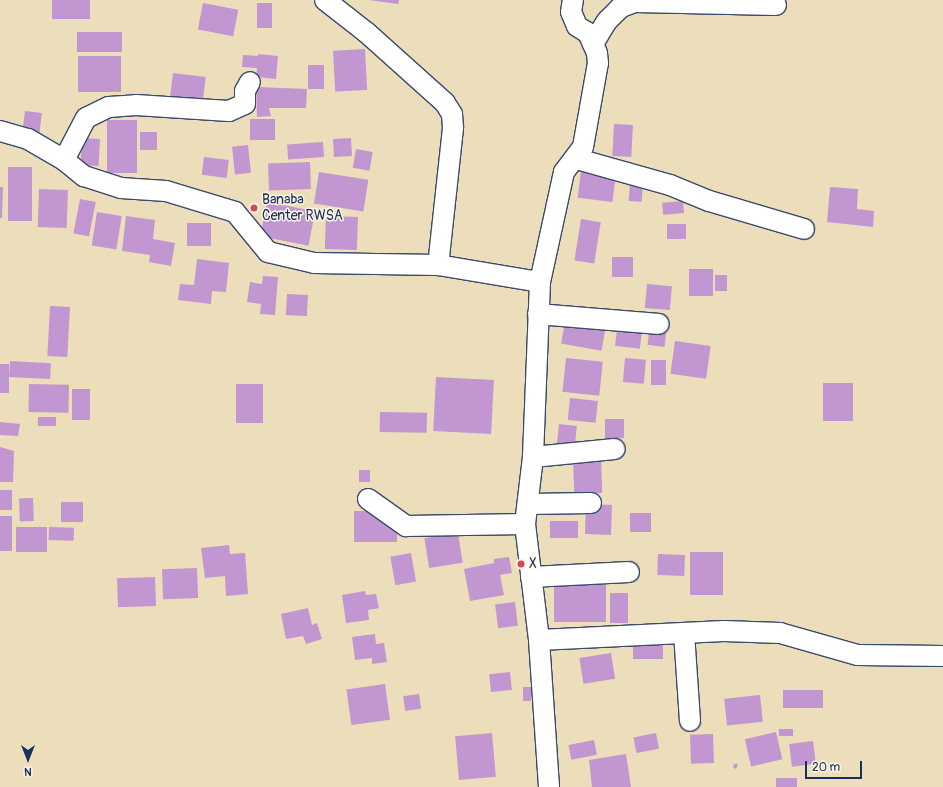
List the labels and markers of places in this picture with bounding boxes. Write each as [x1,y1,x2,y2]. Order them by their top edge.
place label: Banaba Center RWSA [262,192,343,224]
marker: Banaba Center RWSA [249,203,259,213]
place label: X [529,556,537,572]
marker: X [516,559,526,569]

